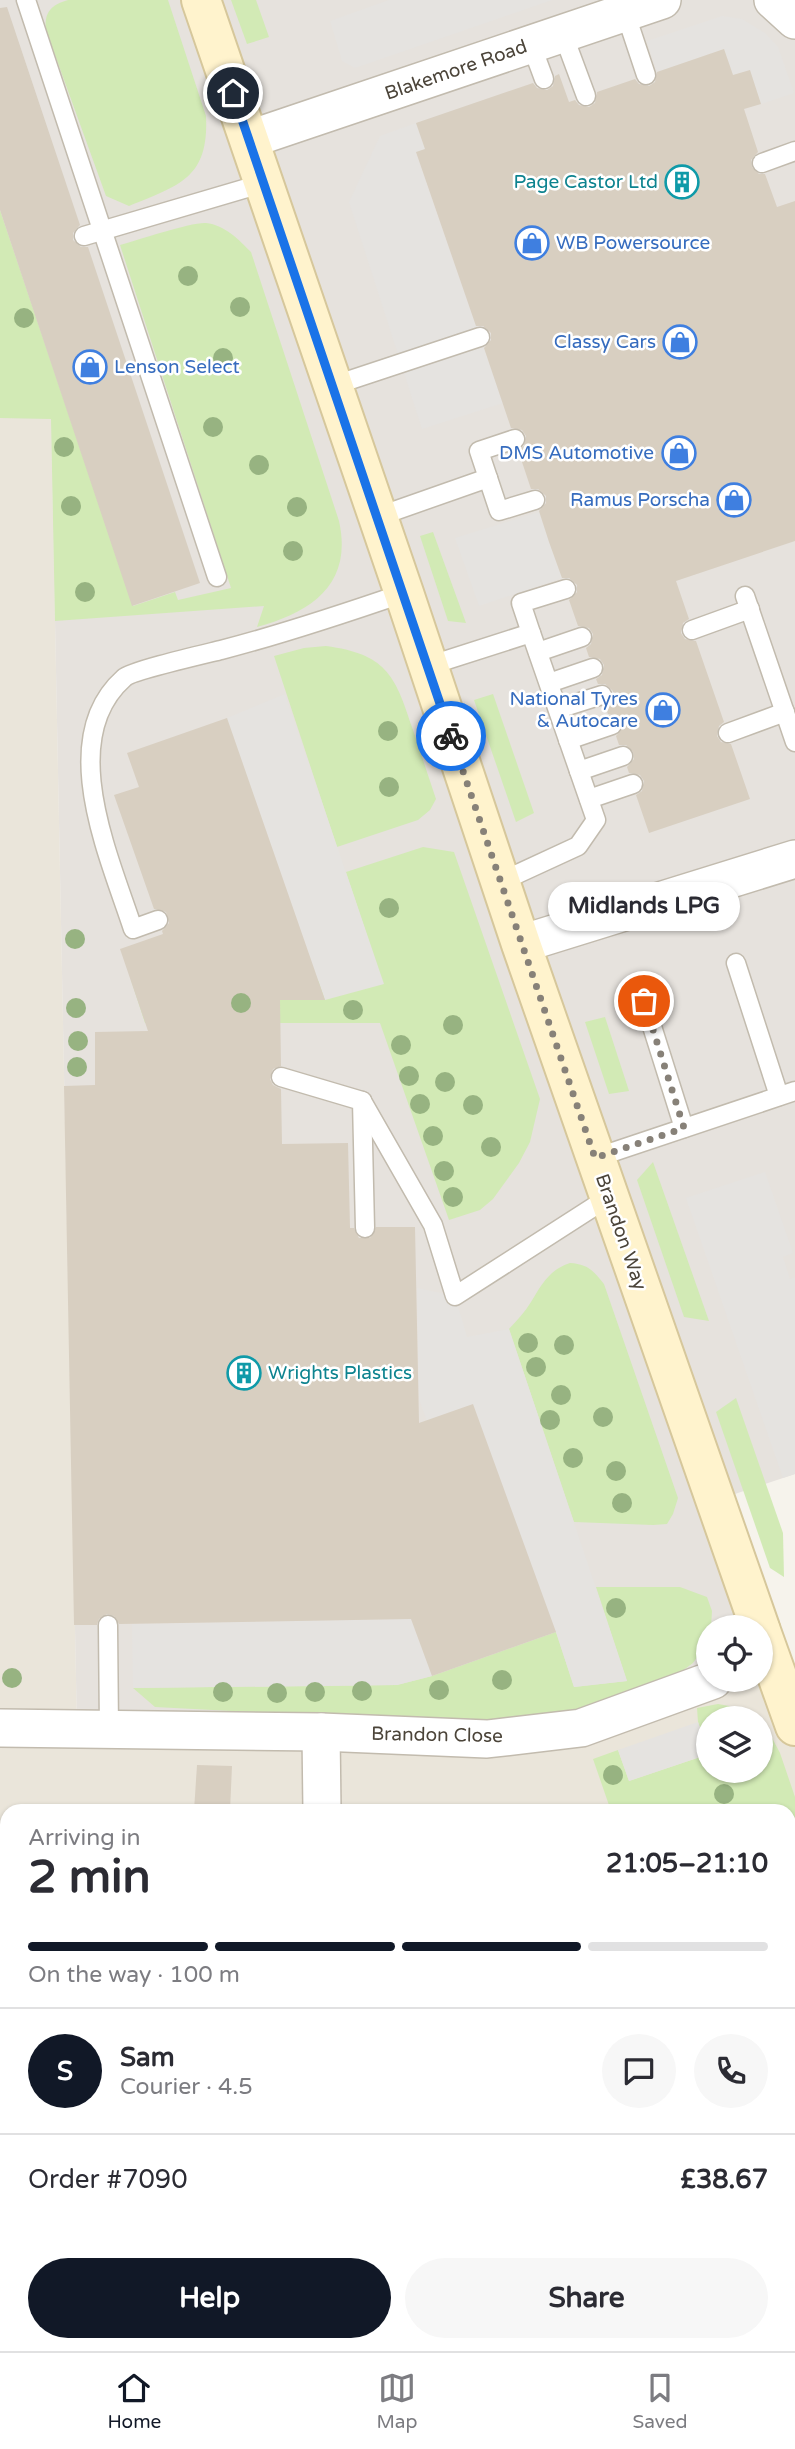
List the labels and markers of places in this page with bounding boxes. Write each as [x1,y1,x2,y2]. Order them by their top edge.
pin [203,63,263,123]
building icon: Page Castor Ltd [663,163,701,201]
place label: Page Castor Ltd [513,171,658,193]
shop icon: WB Powersource [513,224,551,262]
place label: WB Powersource [556,232,710,254]
shop icon: Classy Cars [661,323,699,361]
place label: Classy Cars [554,331,656,353]
shop icon: Lenson Select [71,348,109,386]
place label: Lenson Select [114,356,240,378]
shop icon: DMS Automotive [660,434,698,472]
place label: DMS Automotive [499,442,654,464]
shop icon: Ramus Porscha [715,481,753,519]
place label: Ramus Porscha [570,489,710,511]
place label: National Tyres & Autocare [510,688,638,732]
shop icon: National Tyres & Autocare [644,691,682,729]
callout: Midlands LPG [548,882,740,931]
pin [614,971,674,1031]
building icon: Wrights Plastics [225,1354,263,1392]
place label: Wrights Plastics [268,1362,412,1384]

